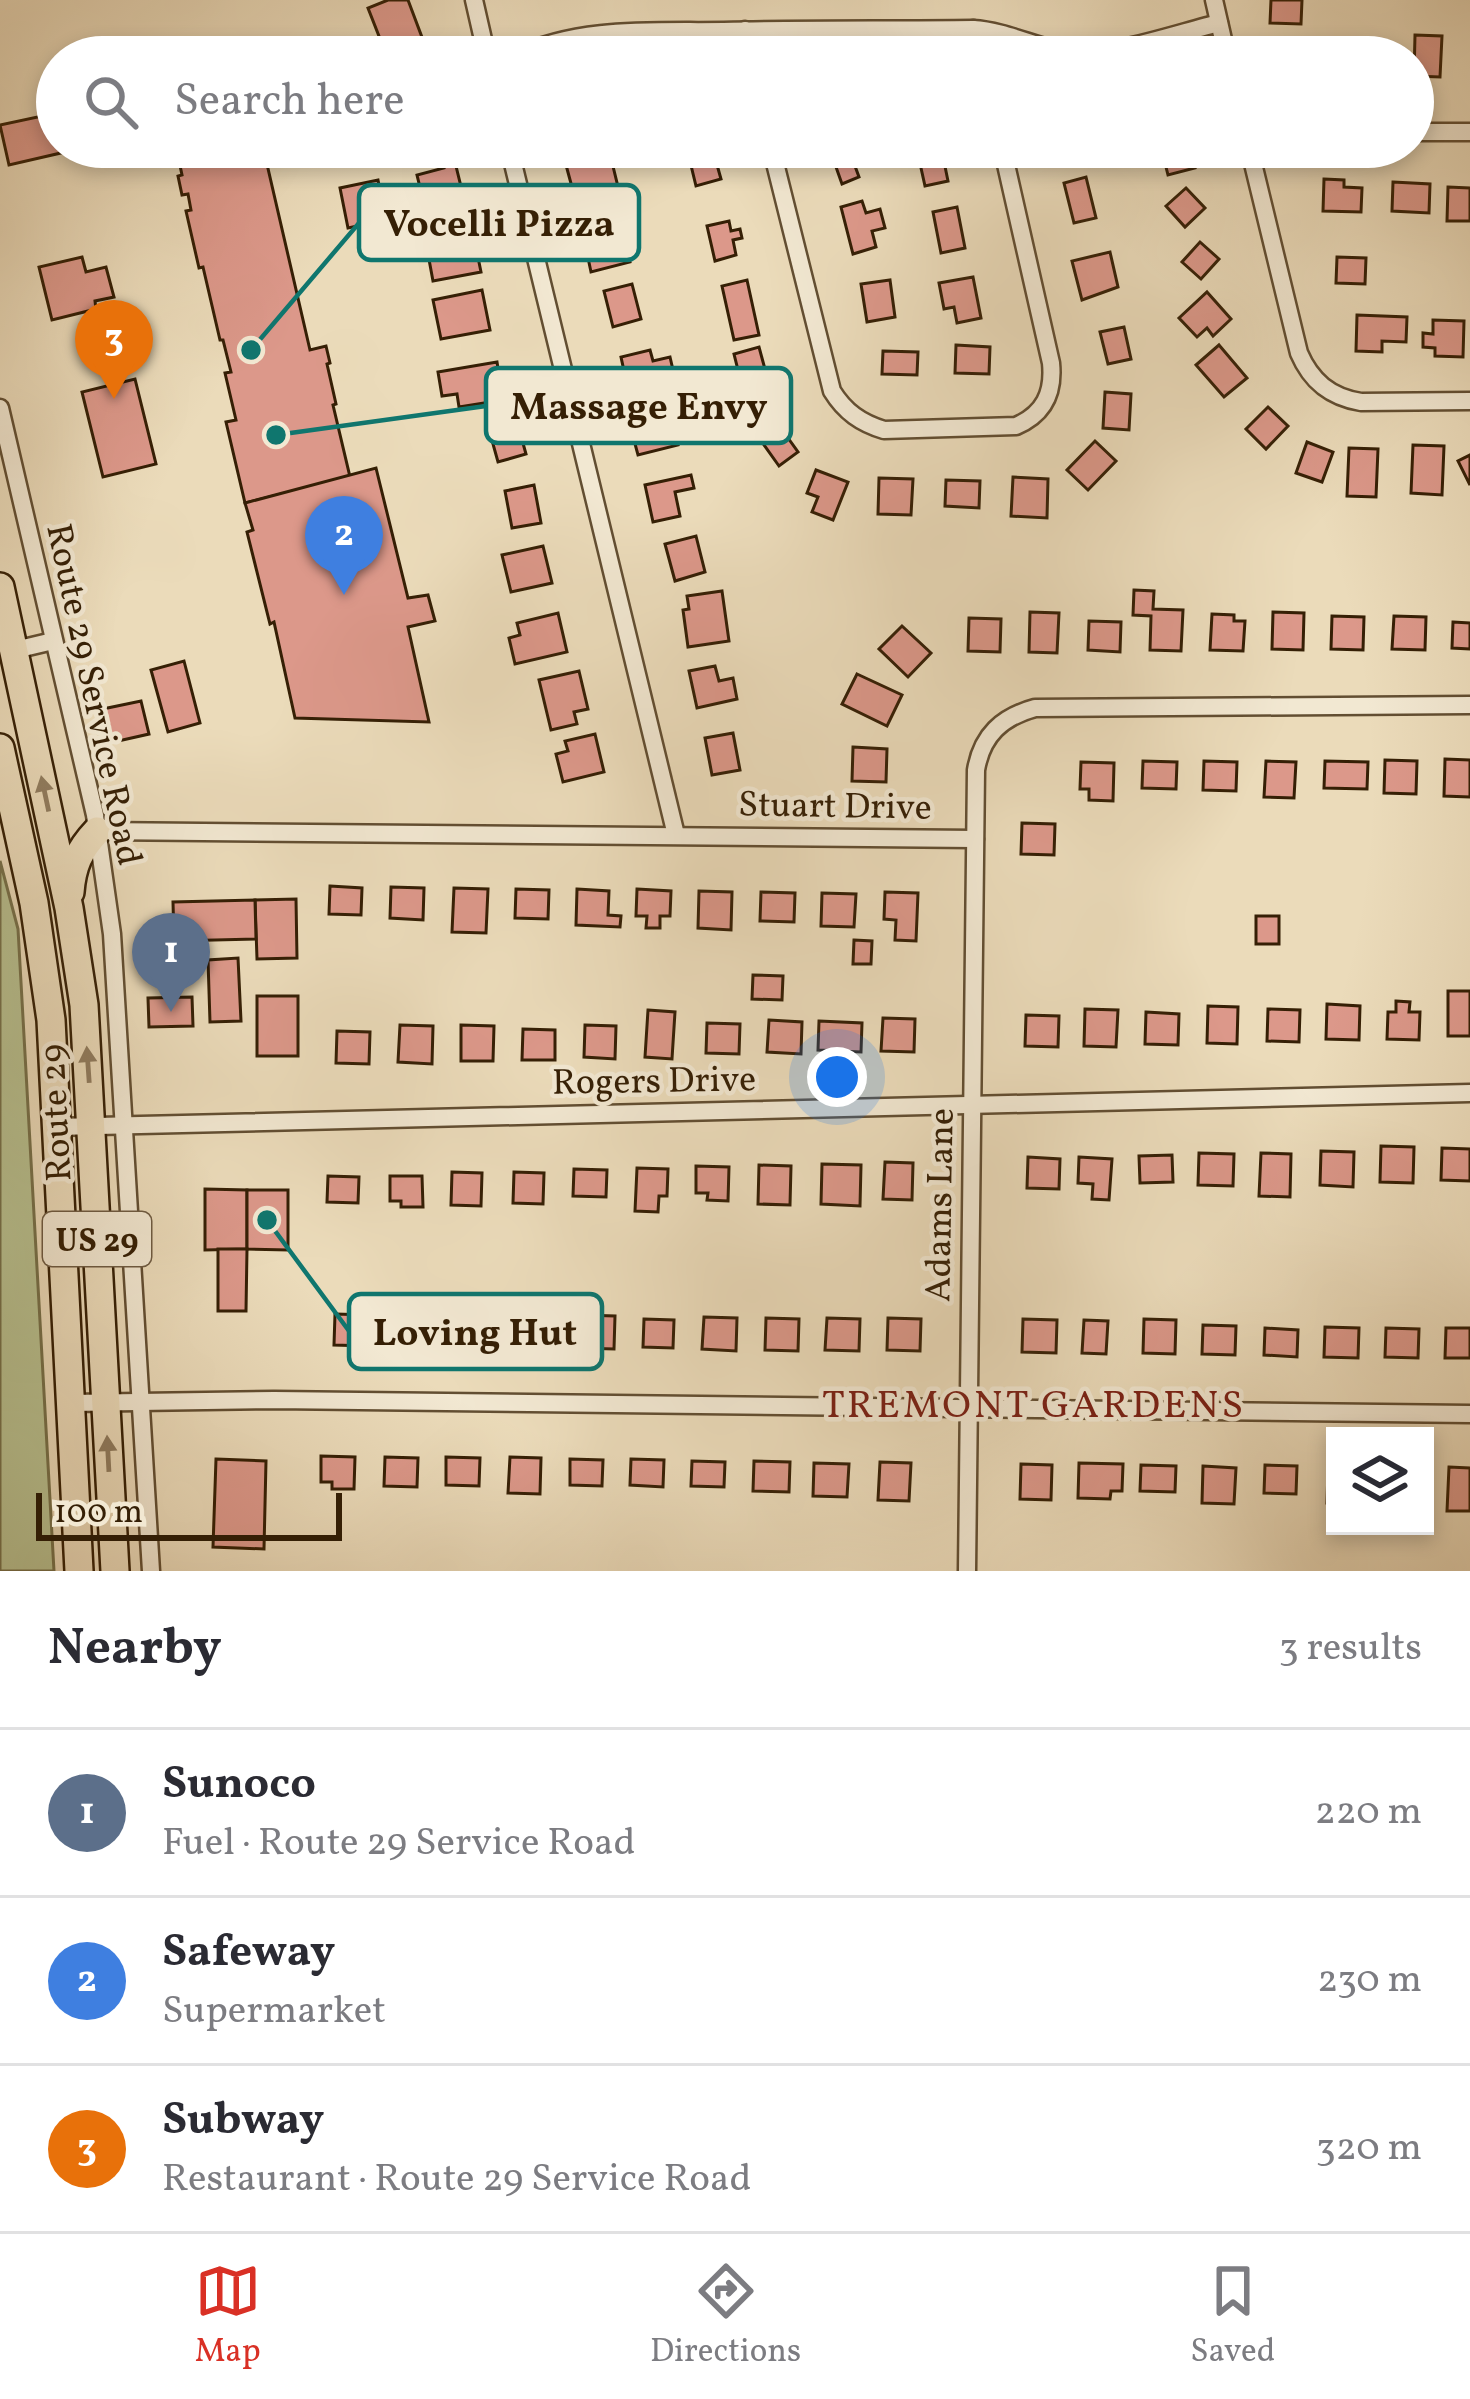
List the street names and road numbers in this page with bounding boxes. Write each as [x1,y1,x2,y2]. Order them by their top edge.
street label: Route 29 Service Road [31,519,153,870]
street label: Stuart Drive [738,781,932,835]
street label: Route 29 [29,1043,87,1183]
street label: Rogers Drive [552,1056,757,1110]
street label: Adams Lane [915,1108,969,1302]
road number: US 29 [43,1212,151,1266]

